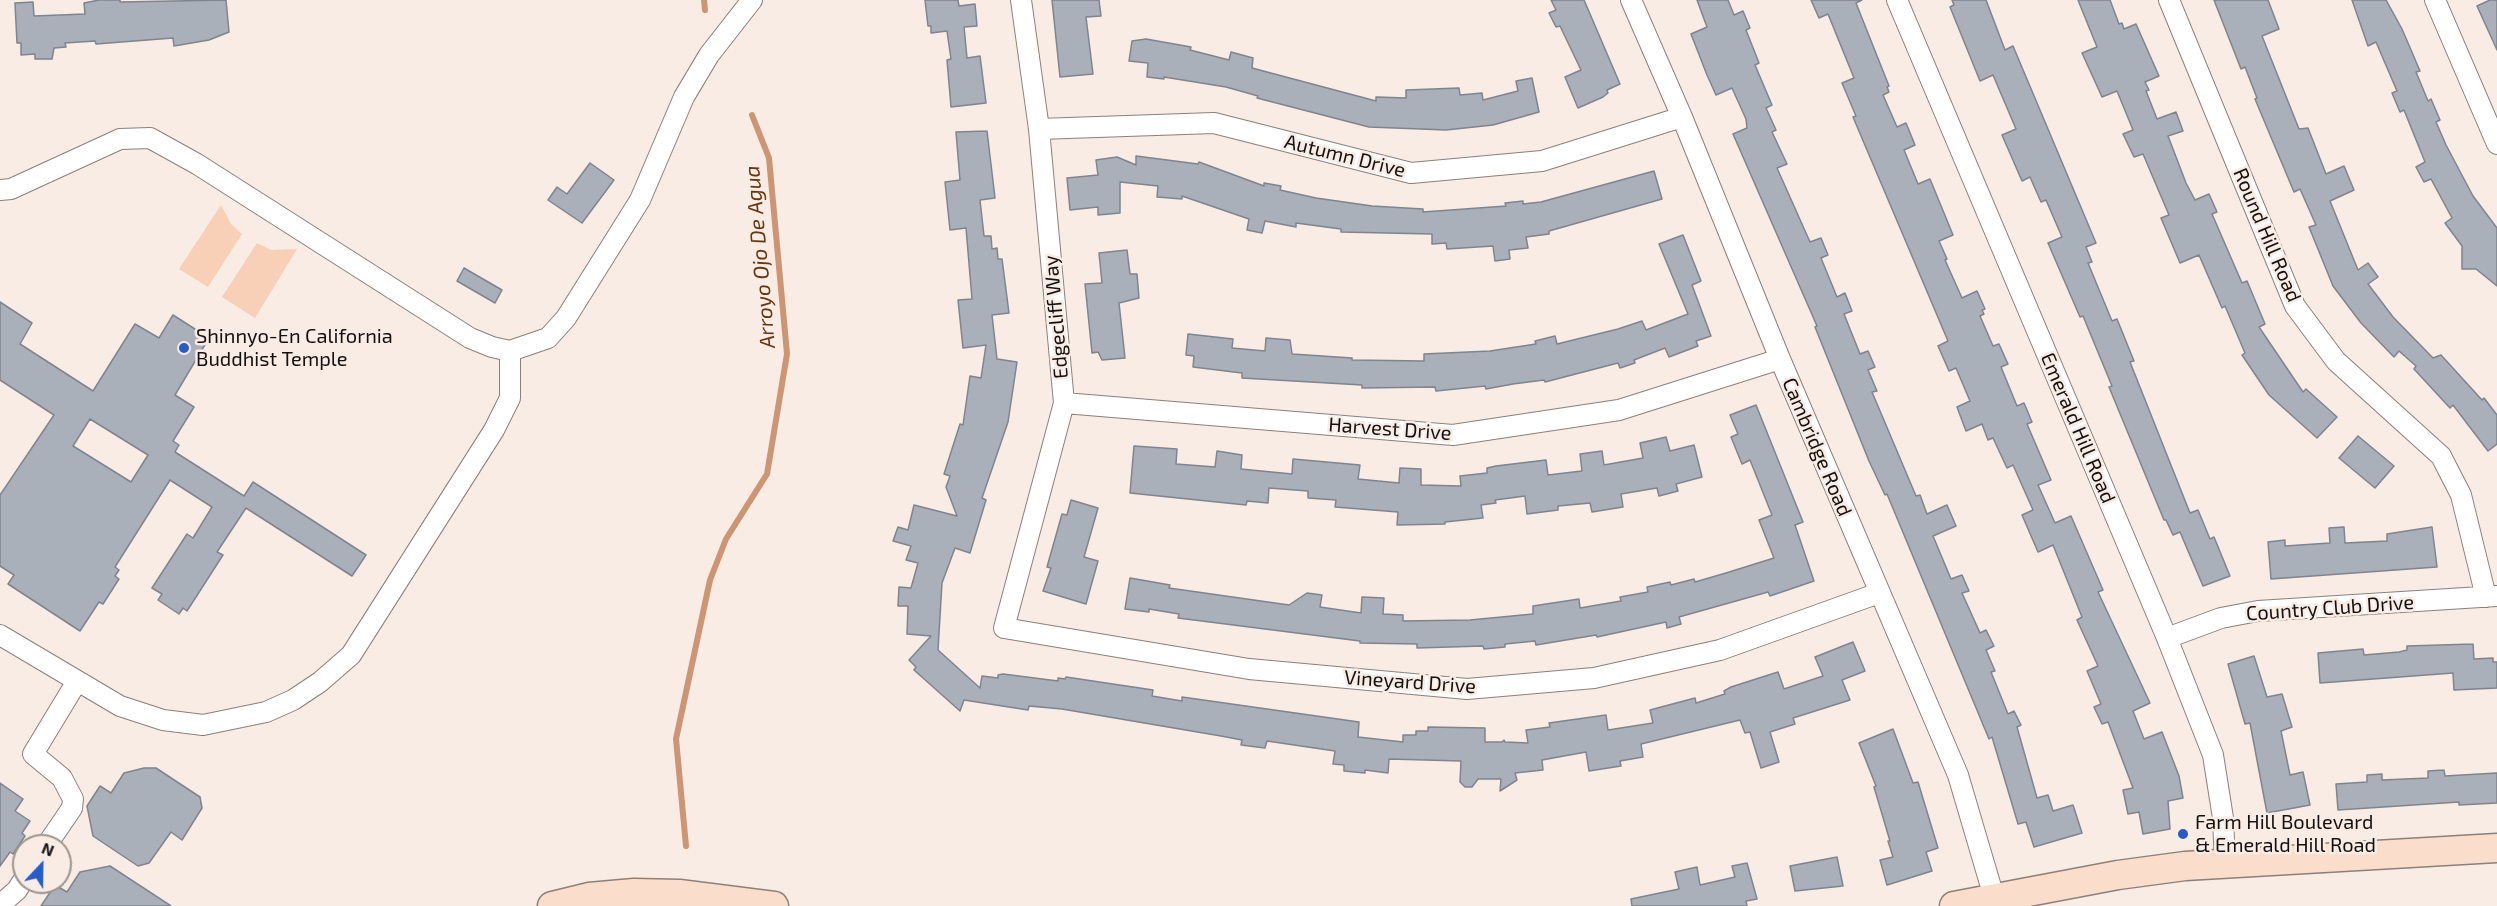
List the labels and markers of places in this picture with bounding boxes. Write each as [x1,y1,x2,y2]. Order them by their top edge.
place label: Shinnyo-En California Buddhist Temple [196,324,393,371]
marker: Shinnyo-En California Buddhist Temple [177,341,191,355]
place label: Farm Hill Boulevard & Emerald Hill Road [2195,810,2376,857]
marker: Farm Hill Boulevard & Emerald Hill Road [2176,827,2190,841]

